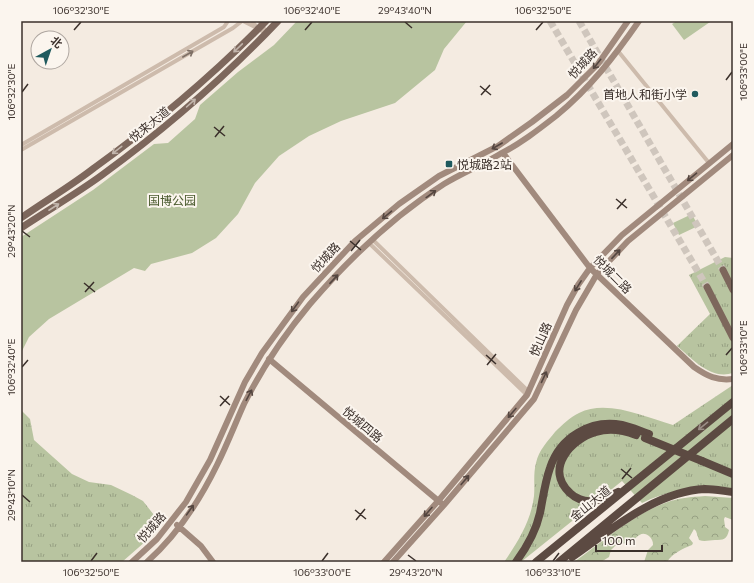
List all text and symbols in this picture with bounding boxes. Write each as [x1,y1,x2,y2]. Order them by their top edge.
text: 106°32'30"E [53,4,109,16]
text: 106°32'40"E [284,4,341,16]
text: 29°43'40"N [378,4,432,16]
text: 106°32'50"E [515,4,571,16]
north arrow [30,30,70,70]
text: 北 [48,33,65,50]
one-way arrow [233,43,243,53]
text: 106°33'00"E [737,43,749,101]
street label: 悦城路 [565,45,599,81]
one-way arrow [182,49,194,57]
one-way arrow [592,59,601,69]
text: 106°32'30"E [5,64,17,120]
place label: 首地人和街小学 [603,87,687,101]
marker: 首地人和街小学 [690,89,700,99]
one-way arrow [185,99,196,108]
street label: 悦来大道 [126,103,172,145]
one-way arrow [492,142,503,150]
one-way arrow [112,146,123,155]
place label: 悦城路2站 [457,157,512,171]
marker: 悦城路2站 [444,159,454,169]
one-way arrow [687,173,698,182]
one-way arrow [426,190,437,198]
park label: 国博公园 [148,193,196,207]
one-way arrow [48,203,59,211]
text: 29°43'20"N [5,204,17,258]
one-way arrow [381,210,392,219]
street label: 悦城路 [308,239,342,275]
one-way arrow [611,249,621,259]
street label: 悦城二路 [591,252,635,296]
one-way arrow [329,274,338,284]
one-way arrow [574,280,582,292]
one-way arrow [291,301,299,312]
street label: 悦山路 [526,320,554,358]
text: 106°33'10"E [737,320,749,376]
text: 106°32'40"E [5,338,17,395]
one-way arrow [541,372,548,384]
one-way arrow [246,389,253,401]
street label: 悦城四路 [340,403,386,445]
one-way arrow [507,407,516,418]
one-way arrow [697,422,708,431]
text: 29°43'10"N [5,469,17,521]
one-way arrow [461,475,470,485]
street label: 金山大道 [567,482,613,524]
one-way arrow [186,505,194,516]
one-way arrow [423,507,433,517]
street label: 悦城路 [134,509,168,545]
scale bar [596,527,662,553]
text: 100 m [602,533,636,547]
text: 106°32'50"E [63,566,119,578]
text: 106°33'00"E [293,566,351,578]
text: 29°43'20"N [389,566,443,578]
text: 106°33'10"E [525,566,581,578]

